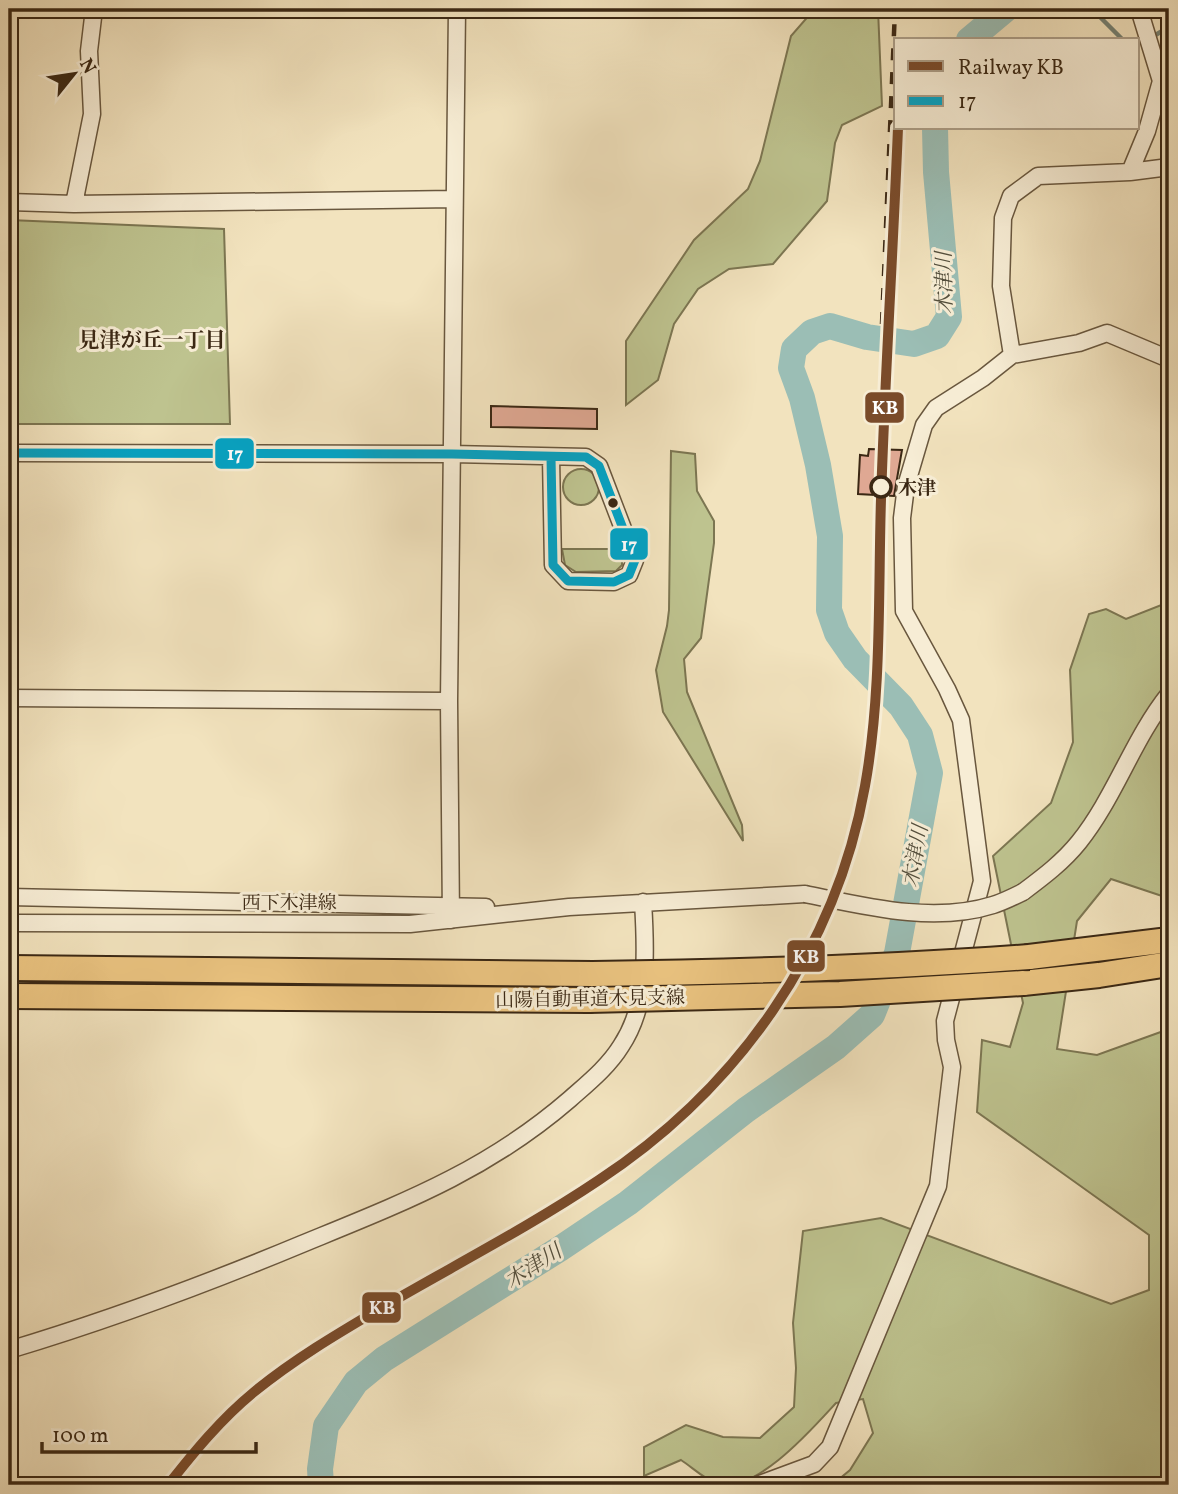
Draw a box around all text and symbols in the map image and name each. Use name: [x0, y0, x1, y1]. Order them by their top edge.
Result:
north arrow: [38, 38, 108, 108]
legend: [894, 38, 1140, 130]
text: N: [72, 54, 102, 79]
text: Railway KB: [958, 54, 1064, 83]
text: 17: [958, 88, 976, 117]
water label: 木津川: [930, 249, 961, 315]
district label: 見津が丘一丁目: [79, 327, 226, 356]
line badge: KB: [864, 391, 905, 424]
text: KB: [872, 396, 898, 422]
line badge: 17: [214, 437, 255, 470]
text: 17: [227, 442, 243, 468]
marker: 木津: [870, 476, 892, 498]
place label: 木津: [898, 476, 936, 502]
unlabelled marker: [606, 496, 620, 510]
line badge: 17: [609, 527, 649, 561]
text: 17: [621, 533, 637, 559]
water label: 木津川: [897, 821, 937, 890]
street label: 西下木津線: [241, 891, 337, 917]
line badge: KB: [786, 939, 826, 973]
text: KB: [793, 945, 819, 971]
street label: 山陽自動車道木見支線: [495, 985, 685, 1015]
water label: 木津川: [500, 1237, 570, 1297]
line badge: KB: [361, 1291, 402, 1324]
text: KB: [369, 1296, 395, 1322]
scale bar: [42, 1410, 256, 1454]
text: 100 m: [52, 1422, 109, 1451]

